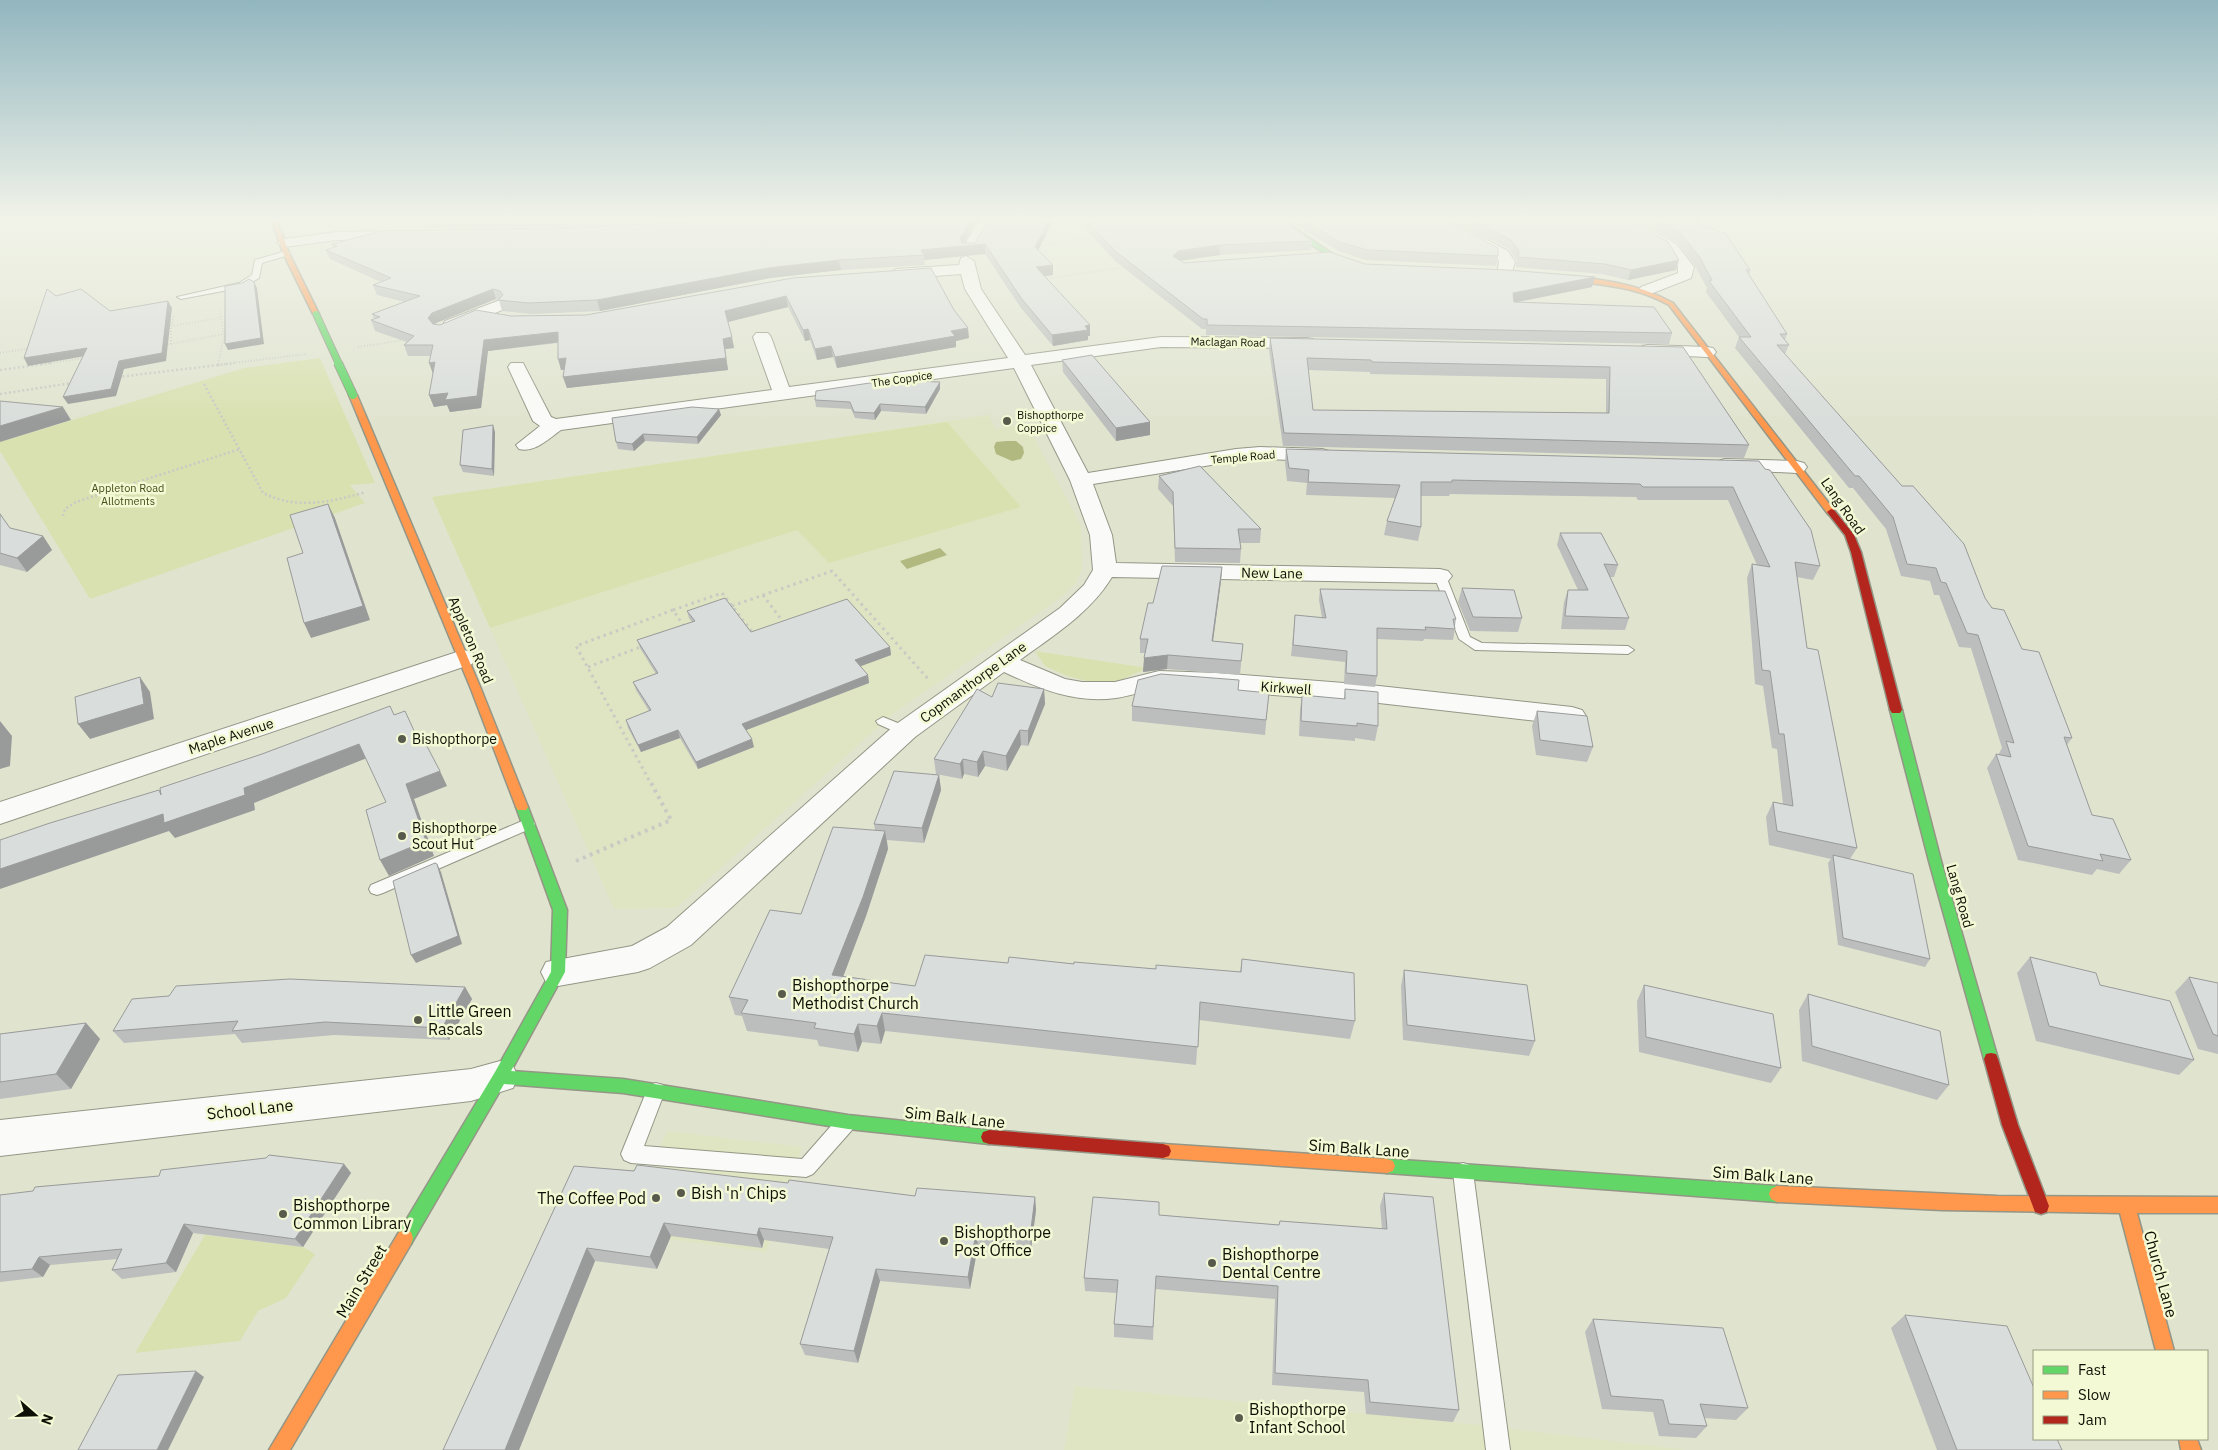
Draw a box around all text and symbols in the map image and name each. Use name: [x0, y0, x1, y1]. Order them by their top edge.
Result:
street label: Maclagan Road: [1190, 334, 1266, 350]
street label: The Coppice: [871, 368, 933, 390]
place label: Bishopthorpe Coppice: [1017, 408, 1084, 435]
marker: Bishopthorpe Coppice: [1001, 415, 1013, 427]
street label: Temple Road: [1210, 447, 1276, 467]
street label: Lang Road: [1817, 474, 1869, 538]
park label: Appleton Road Allotments: [92, 481, 164, 508]
street label: New Lane: [1241, 563, 1303, 583]
street label: Appleton Road: [445, 594, 497, 686]
street label: Copmanthorpe Lane: [916, 637, 1030, 727]
street label: Kirkwell: [1260, 677, 1312, 699]
street label: Maple Avenue: [186, 714, 276, 758]
place label: Bishopthorpe: [412, 730, 497, 748]
marker: Bishopthorpe: [396, 733, 408, 745]
place label: Bishopthorpe Scout Hut: [412, 819, 497, 853]
marker: Bishopthorpe Scout Hut: [396, 830, 408, 842]
street label: Lang Road: [1942, 862, 1978, 930]
place label: Bishopthorpe Methodist Church: [792, 975, 919, 1013]
marker: Bishopthorpe Methodist Church: [776, 988, 788, 1000]
place label: Little Green Rascals: [428, 1001, 512, 1039]
marker: Little Green Rascals: [412, 1014, 424, 1026]
street label: School Lane: [206, 1094, 294, 1123]
street label: Sim Balk Lane: [904, 1102, 1006, 1132]
street label: Sim Balk Lane: [1308, 1135, 1410, 1162]
street label: Sim Balk Lane: [1712, 1162, 1814, 1189]
place label: Bish 'n' Chips: [691, 1183, 787, 1203]
marker: Bish 'n' Chips: [675, 1187, 687, 1199]
place label: The Coffee Pod: [537, 1188, 646, 1208]
marker: The Coffee Pod: [650, 1192, 662, 1204]
place label: Bishopthorpe Common Library: [293, 1195, 411, 1233]
marker: Bishopthorpe Common Library: [277, 1208, 289, 1220]
place label: Bishopthorpe Post Office: [954, 1222, 1051, 1260]
street label: Church Lane: [2140, 1228, 2182, 1320]
marker: Bishopthorpe Post Office: [938, 1235, 950, 1247]
street label: Main Street: [331, 1241, 391, 1321]
place label: Bishopthorpe Dental Centre: [1222, 1244, 1321, 1282]
marker: Bishopthorpe Dental Centre: [1206, 1257, 1218, 1269]
legend: [2033, 1350, 2208, 1440]
text: Fast: [2078, 1360, 2106, 1379]
text: Slow: [2078, 1385, 2111, 1404]
north arrow: [10, 1390, 60, 1440]
place label: Bishopthorpe Infant School: [1249, 1399, 1346, 1437]
text: Jam: [2078, 1410, 2107, 1429]
text: N: [37, 1412, 57, 1427]
marker: Bishopthorpe Infant School: [1233, 1412, 1245, 1424]

